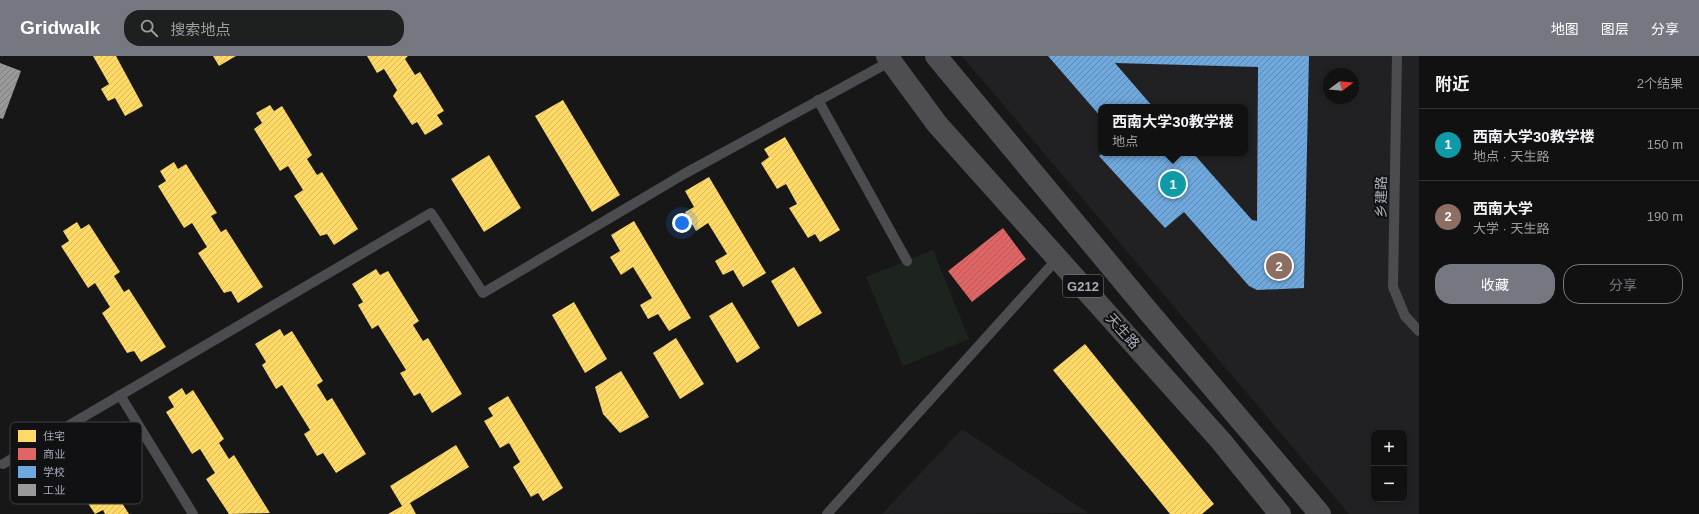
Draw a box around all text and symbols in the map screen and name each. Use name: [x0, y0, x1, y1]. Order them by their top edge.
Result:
search box: [124, 10, 404, 46]
text: Gridwalk: [20, 17, 100, 38]
icon: search: [138, 17, 160, 39]
text: 搜索地点: [170, 21, 230, 38]
text: 地图: [1551, 21, 1579, 37]
text: 图层: [1601, 21, 1629, 37]
text: 分享: [1651, 21, 1679, 37]
north arrow: [1323, 68, 1359, 104]
text: 附近: [1435, 75, 1469, 94]
text: 2个结果: [1637, 76, 1683, 91]
popup: [1098, 104, 1248, 156]
text: 西南大学30教学楼: [1112, 113, 1234, 130]
text: 西南大学30教学楼: [1473, 128, 1595, 145]
text: 地点: [1112, 134, 1138, 149]
text: 1: [1444, 137, 1452, 152]
text: 150 m: [1647, 137, 1683, 152]
text: 地点 · 天生路: [1473, 149, 1550, 164]
pin: 1: [1160, 169, 1186, 199]
street label: 乡建路: [1373, 176, 1389, 218]
text: 西南大学: [1473, 200, 1533, 217]
text: 2: [1444, 209, 1452, 224]
text: 190 m: [1647, 209, 1683, 224]
your location: [672, 213, 692, 233]
text: 大学 · 天生路: [1473, 221, 1550, 236]
pin: 2: [1266, 251, 1292, 281]
button: 收藏: [1435, 264, 1555, 304]
button: 分享: [1563, 264, 1683, 304]
road number: G212: [1063, 275, 1103, 297]
street label: 天生路: [1103, 310, 1143, 352]
legend: [10, 422, 142, 504]
text: 住宅: [43, 430, 65, 442]
map controls: [1371, 430, 1407, 502]
button: +: [1371, 430, 1407, 466]
text: 商业: [43, 448, 65, 460]
text: 学校: [43, 466, 65, 478]
button: −: [1371, 466, 1407, 502]
text: 工业: [43, 484, 65, 496]

